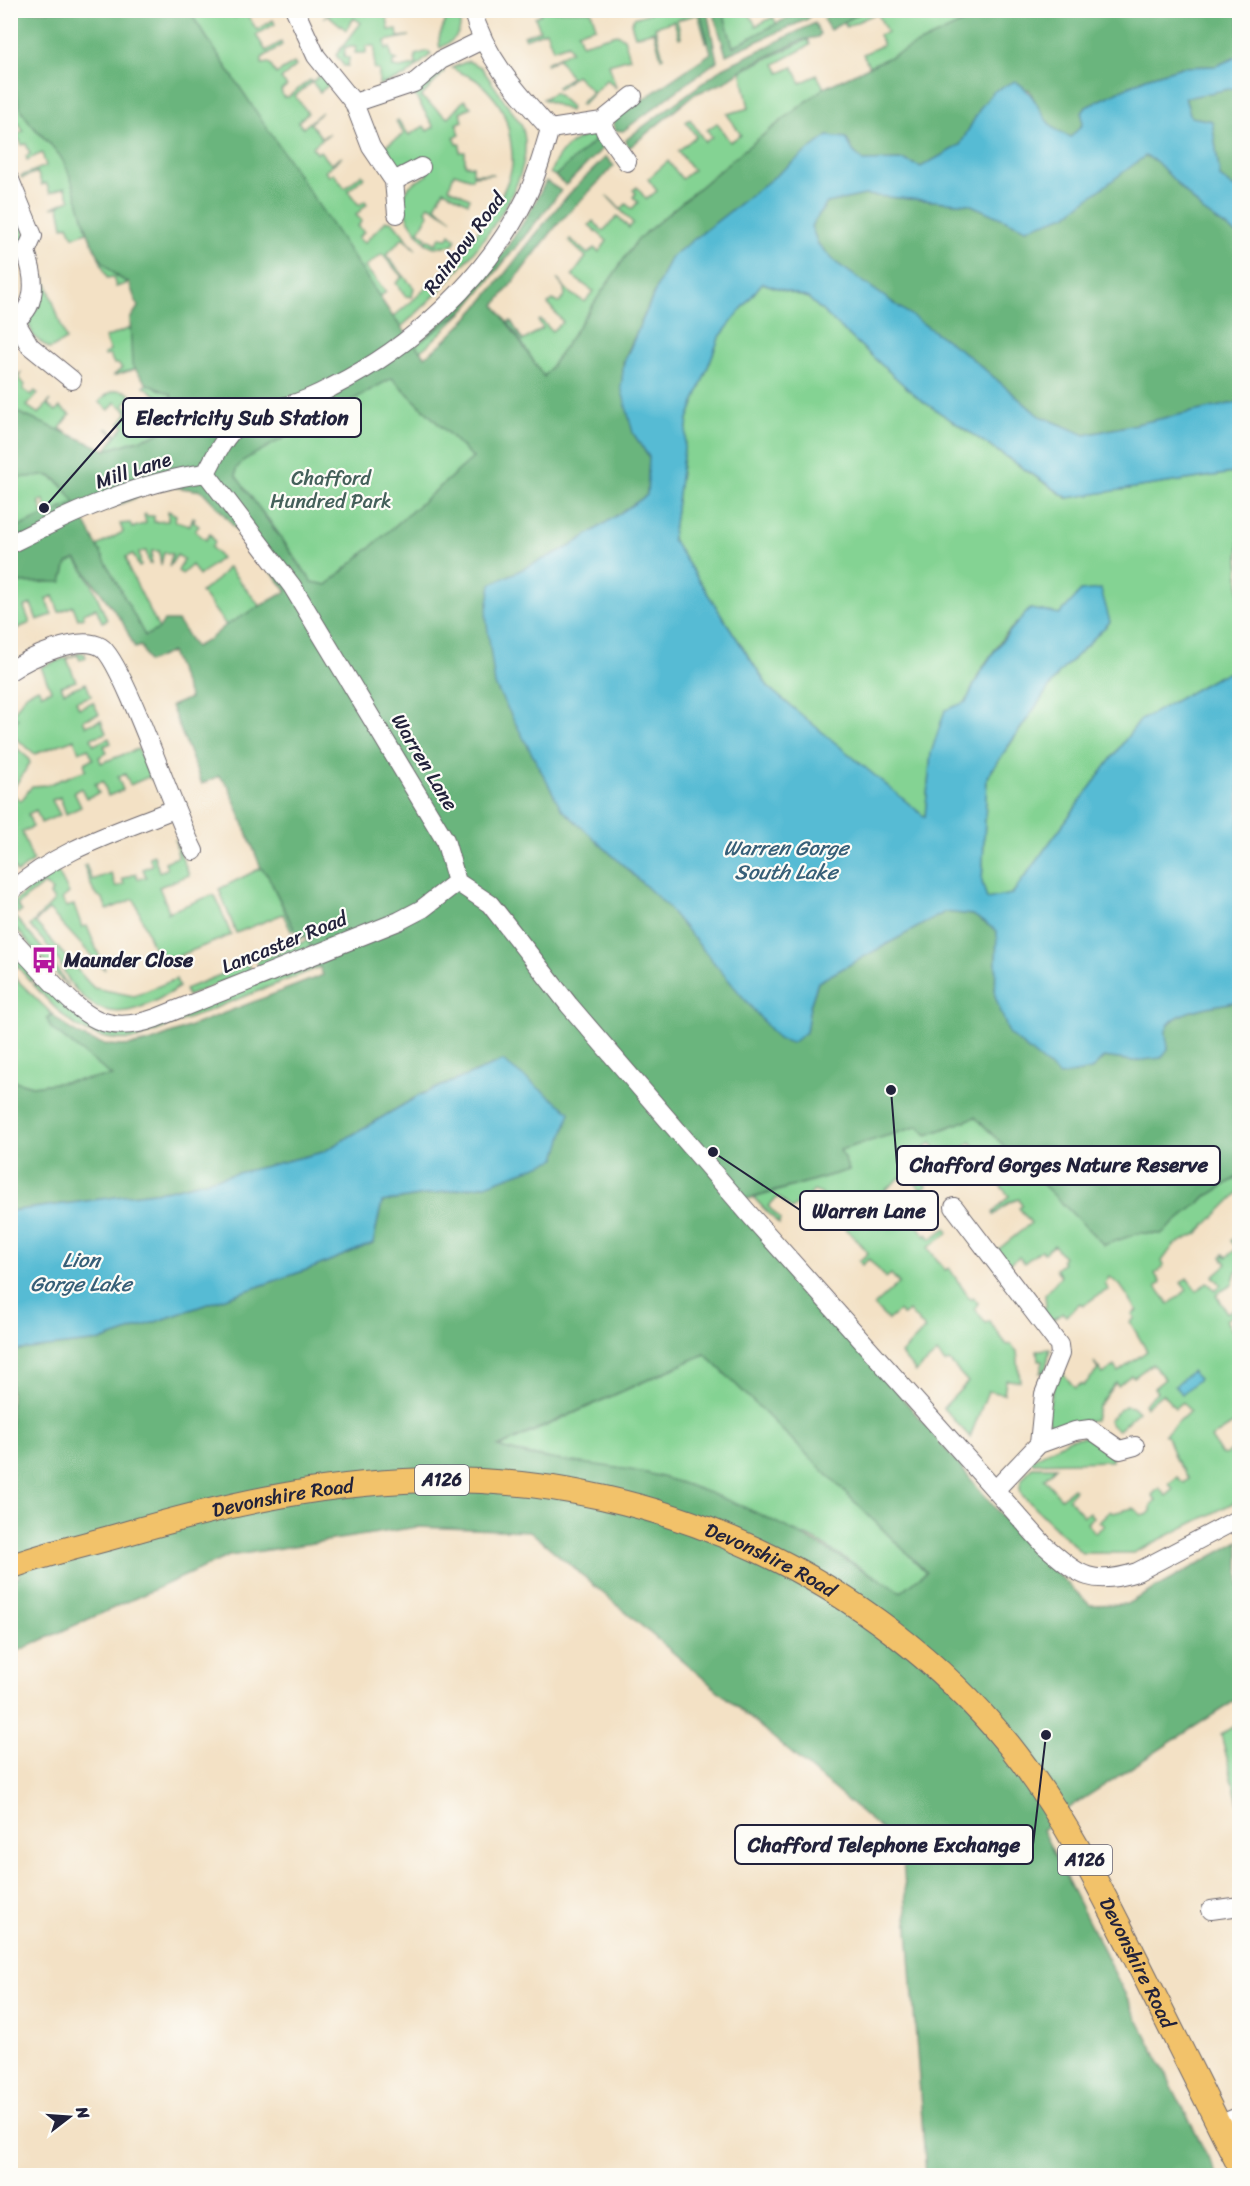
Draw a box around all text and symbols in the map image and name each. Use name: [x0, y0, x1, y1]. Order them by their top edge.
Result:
street label: Rainbow Road: [414, 183, 516, 302]
callout: Electricity Sub Station: [123, 398, 361, 437]
text: Electricity Sub Station: [135, 399, 349, 437]
street label: Mill Lane: [91, 442, 176, 499]
park label: Chafford Hundred Park: [270, 461, 392, 519]
street label: Warren Lane: [382, 707, 468, 818]
water label: Warren Gorge South Lake: [723, 829, 851, 891]
street label: Lancaster Road: [216, 901, 354, 984]
place label: Maunder Close: [63, 943, 194, 978]
bus stop icon: Maunder Close: [29, 945, 59, 975]
callout: Chafford Gorges Nature Reserve: [897, 1146, 1220, 1185]
text: Chafford Gorges Nature Reserve: [909, 1146, 1208, 1184]
callout: Warren Lane: [800, 1191, 938, 1230]
text: Warren Lane: [812, 1192, 926, 1230]
water label: Lion Gorge Lake: [30, 1241, 134, 1303]
road number: A126: [415, 1465, 469, 1495]
street label: Devonshire Road: [209, 1468, 357, 1528]
street label: Devonshire Road: [700, 1513, 844, 1608]
callout: Chafford Telephone Exchange: [735, 1825, 1033, 1864]
text: Chafford Telephone Exchange: [747, 1826, 1020, 1864]
road number: A126: [1058, 1845, 1112, 1875]
street label: Devonshire Road: [1089, 1891, 1186, 2036]
north arrow: [39, 2087, 99, 2147]
text: N: [67, 2102, 99, 2123]

